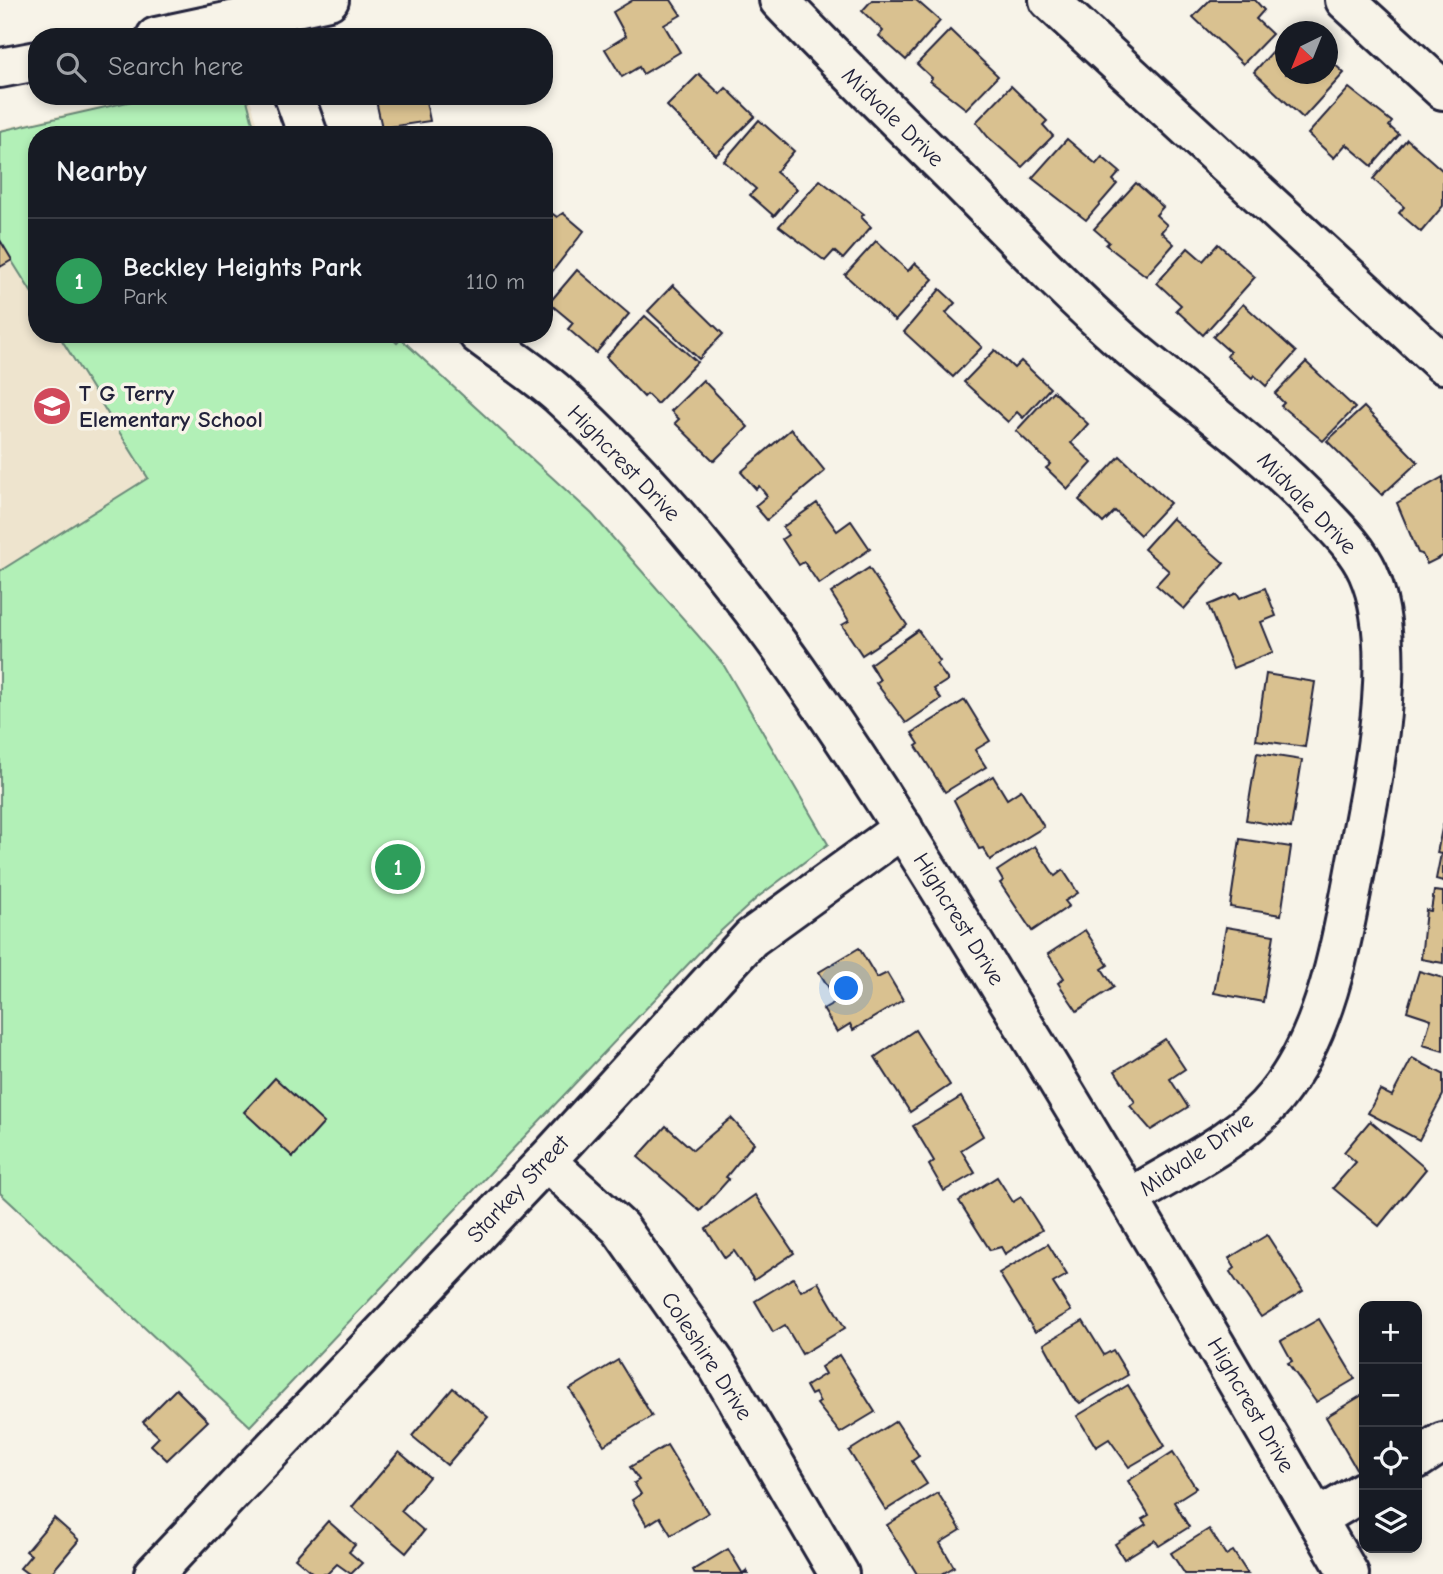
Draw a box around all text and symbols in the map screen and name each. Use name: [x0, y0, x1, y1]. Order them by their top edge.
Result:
north arrow: [1275, 21, 1338, 84]
search box: [28, 28, 553, 105]
icon: search: [52, 48, 90, 86]
text: Search here: [108, 52, 243, 82]
street label: Midvale Drive: [836, 62, 950, 172]
text: Nearby: [56, 154, 147, 189]
text: Beckley Heights Park: [123, 253, 362, 283]
text: 1: [74, 268, 84, 295]
text: 110 m: [466, 268, 525, 295]
text: Park: [123, 283, 167, 310]
place label: T G Terry Elementary School: [79, 380, 263, 433]
school or university icon: T G Terry Elementary School: [31, 385, 73, 427]
street label: Highcrest Drive: [562, 399, 686, 527]
street label: Midvale Drive: [1252, 446, 1362, 560]
pin: 1: [375, 841, 421, 893]
street label: Highcrest Drive: [908, 848, 1010, 990]
your location: [829, 971, 863, 1005]
street label: Midvale Drive: [1134, 1106, 1258, 1202]
street label: Starkey Street: [461, 1129, 576, 1248]
street label: Coleshire Drive: [656, 1287, 758, 1425]
map controls: [1359, 1301, 1422, 1553]
button: +: [1359, 1301, 1422, 1364]
street label: Highcrest Drive: [1202, 1333, 1300, 1477]
button: −: [1359, 1364, 1422, 1427]
button: locate: [1359, 1427, 1422, 1490]
button: layers: [1359, 1490, 1422, 1553]

